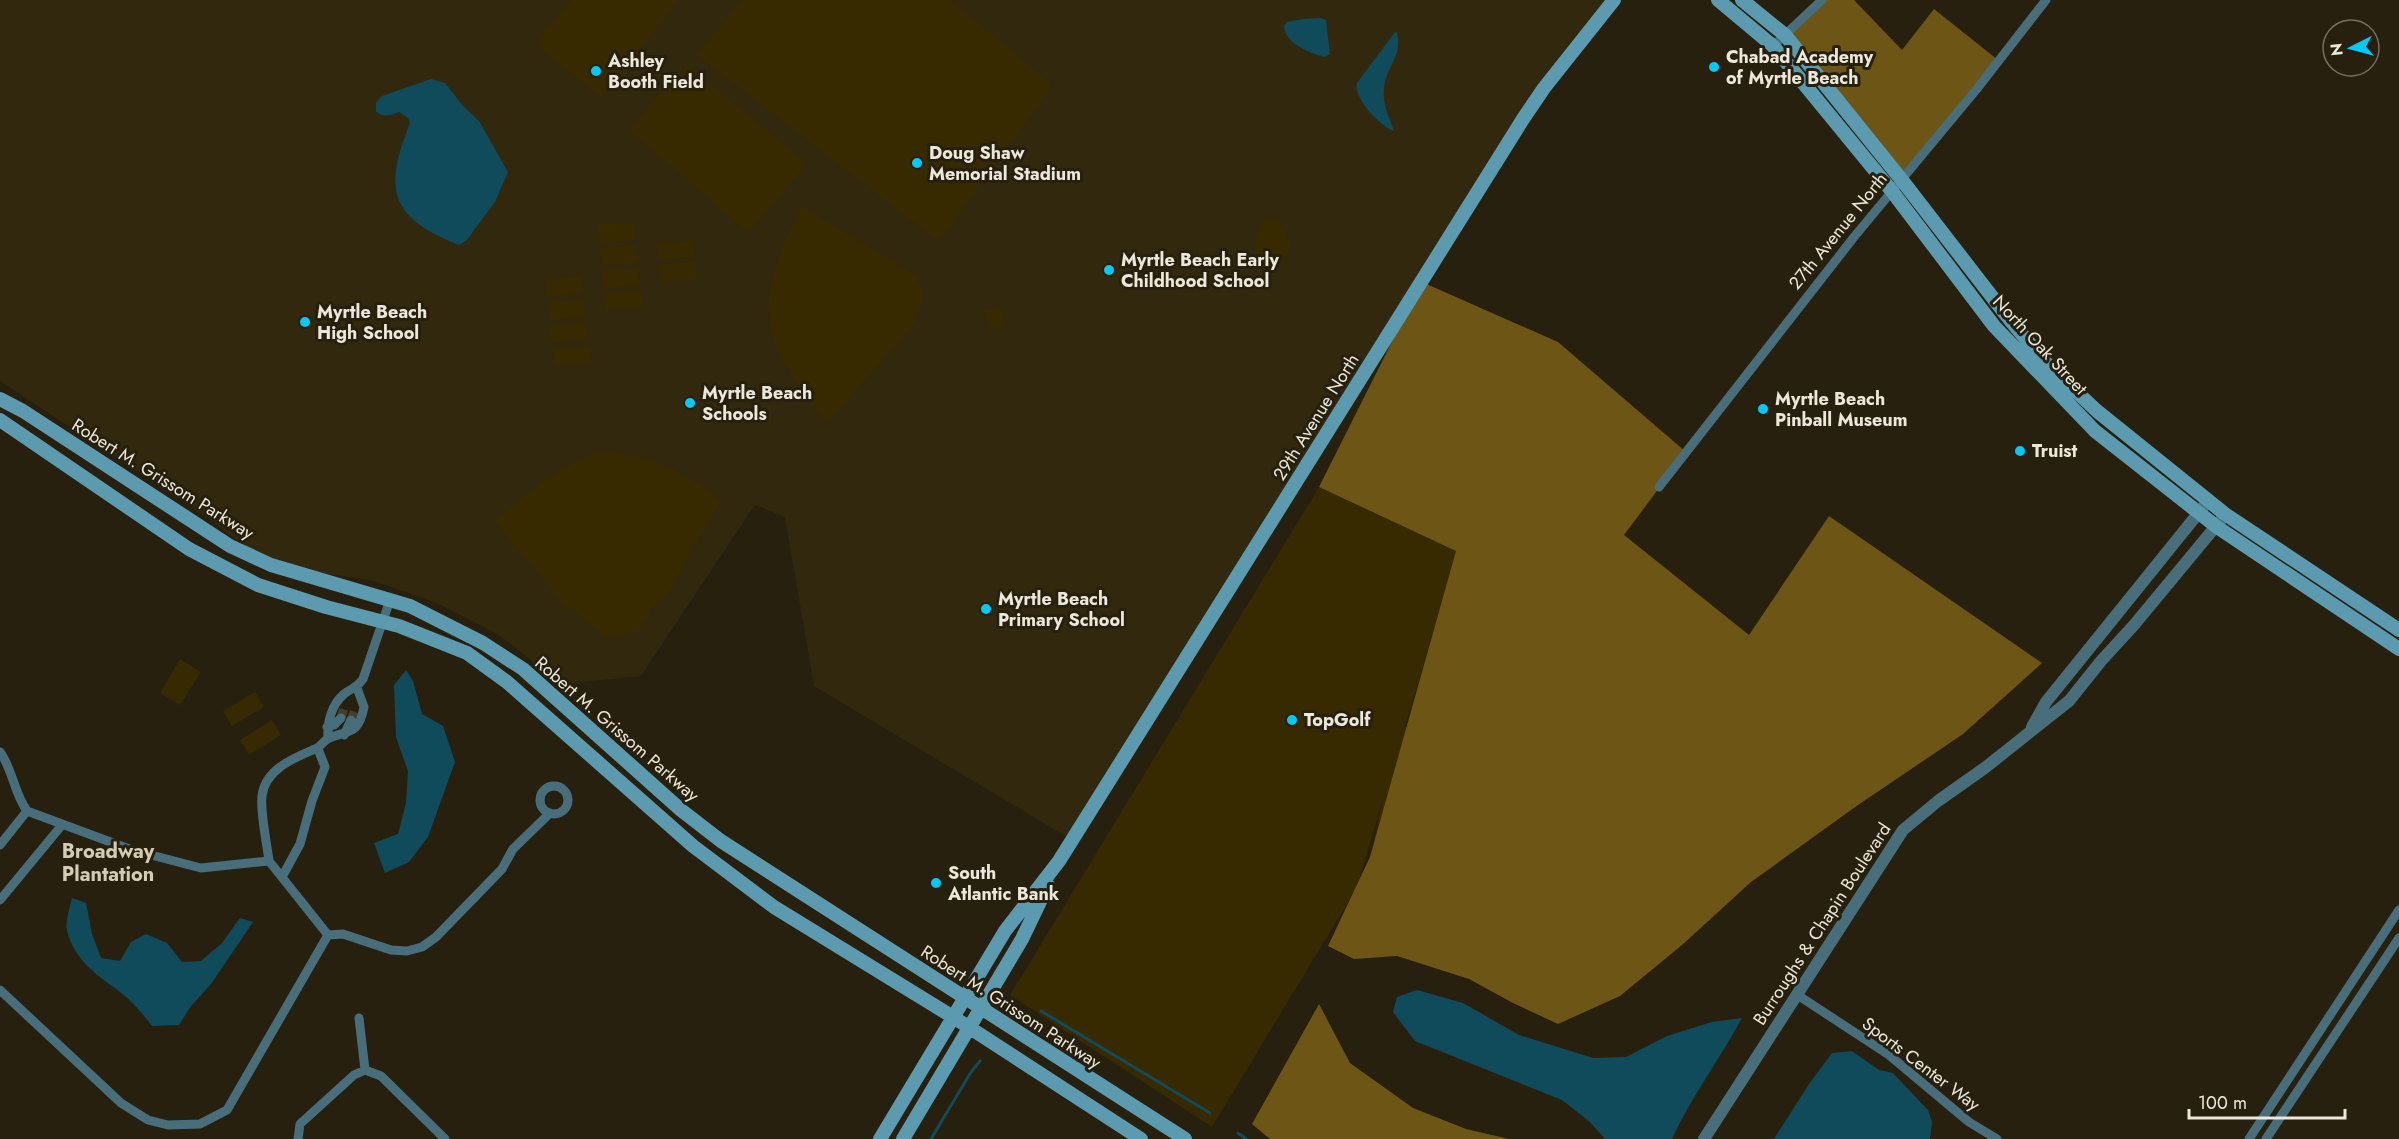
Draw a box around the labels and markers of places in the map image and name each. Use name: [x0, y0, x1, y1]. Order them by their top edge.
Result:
place label: Chabad Academy of Myrtle Beach: [1726, 44, 1874, 91]
place label: Ashley Booth Field: [607, 48, 704, 95]
marker: Chabad Academy of Myrtle Beach: [1707, 60, 1721, 74]
marker: Ashley Booth Field: [589, 64, 603, 78]
place label: Doug Shaw Memorial Stadium: [929, 140, 1081, 187]
marker: Doug Shaw Memorial Stadium: [910, 156, 924, 170]
place label: Myrtle Beach Early Childhood School: [1121, 247, 1279, 294]
marker: Myrtle Beach Early Childhood School: [1102, 263, 1116, 277]
place label: Myrtle Beach High School: [317, 299, 427, 346]
marker: Myrtle Beach High School: [298, 315, 312, 329]
place label: Myrtle Beach Schools: [702, 380, 812, 427]
place label: Myrtle Beach Pinball Museum: [1775, 386, 1907, 433]
marker: Myrtle Beach Schools: [683, 396, 697, 410]
marker: Myrtle Beach Pinball Museum: [1756, 402, 1770, 416]
place label: Truist: [2032, 438, 2078, 464]
marker: Truist: [2013, 444, 2027, 458]
place label: Myrtle Beach Primary School: [998, 586, 1125, 633]
marker: Myrtle Beach Primary School: [979, 602, 993, 616]
place label: TopGolf: [1304, 707, 1371, 733]
marker: TopGolf: [1285, 713, 1299, 727]
place label: South Atlantic Bank: [947, 860, 1060, 907]
marker: South Atlantic Bank: [929, 876, 943, 890]

